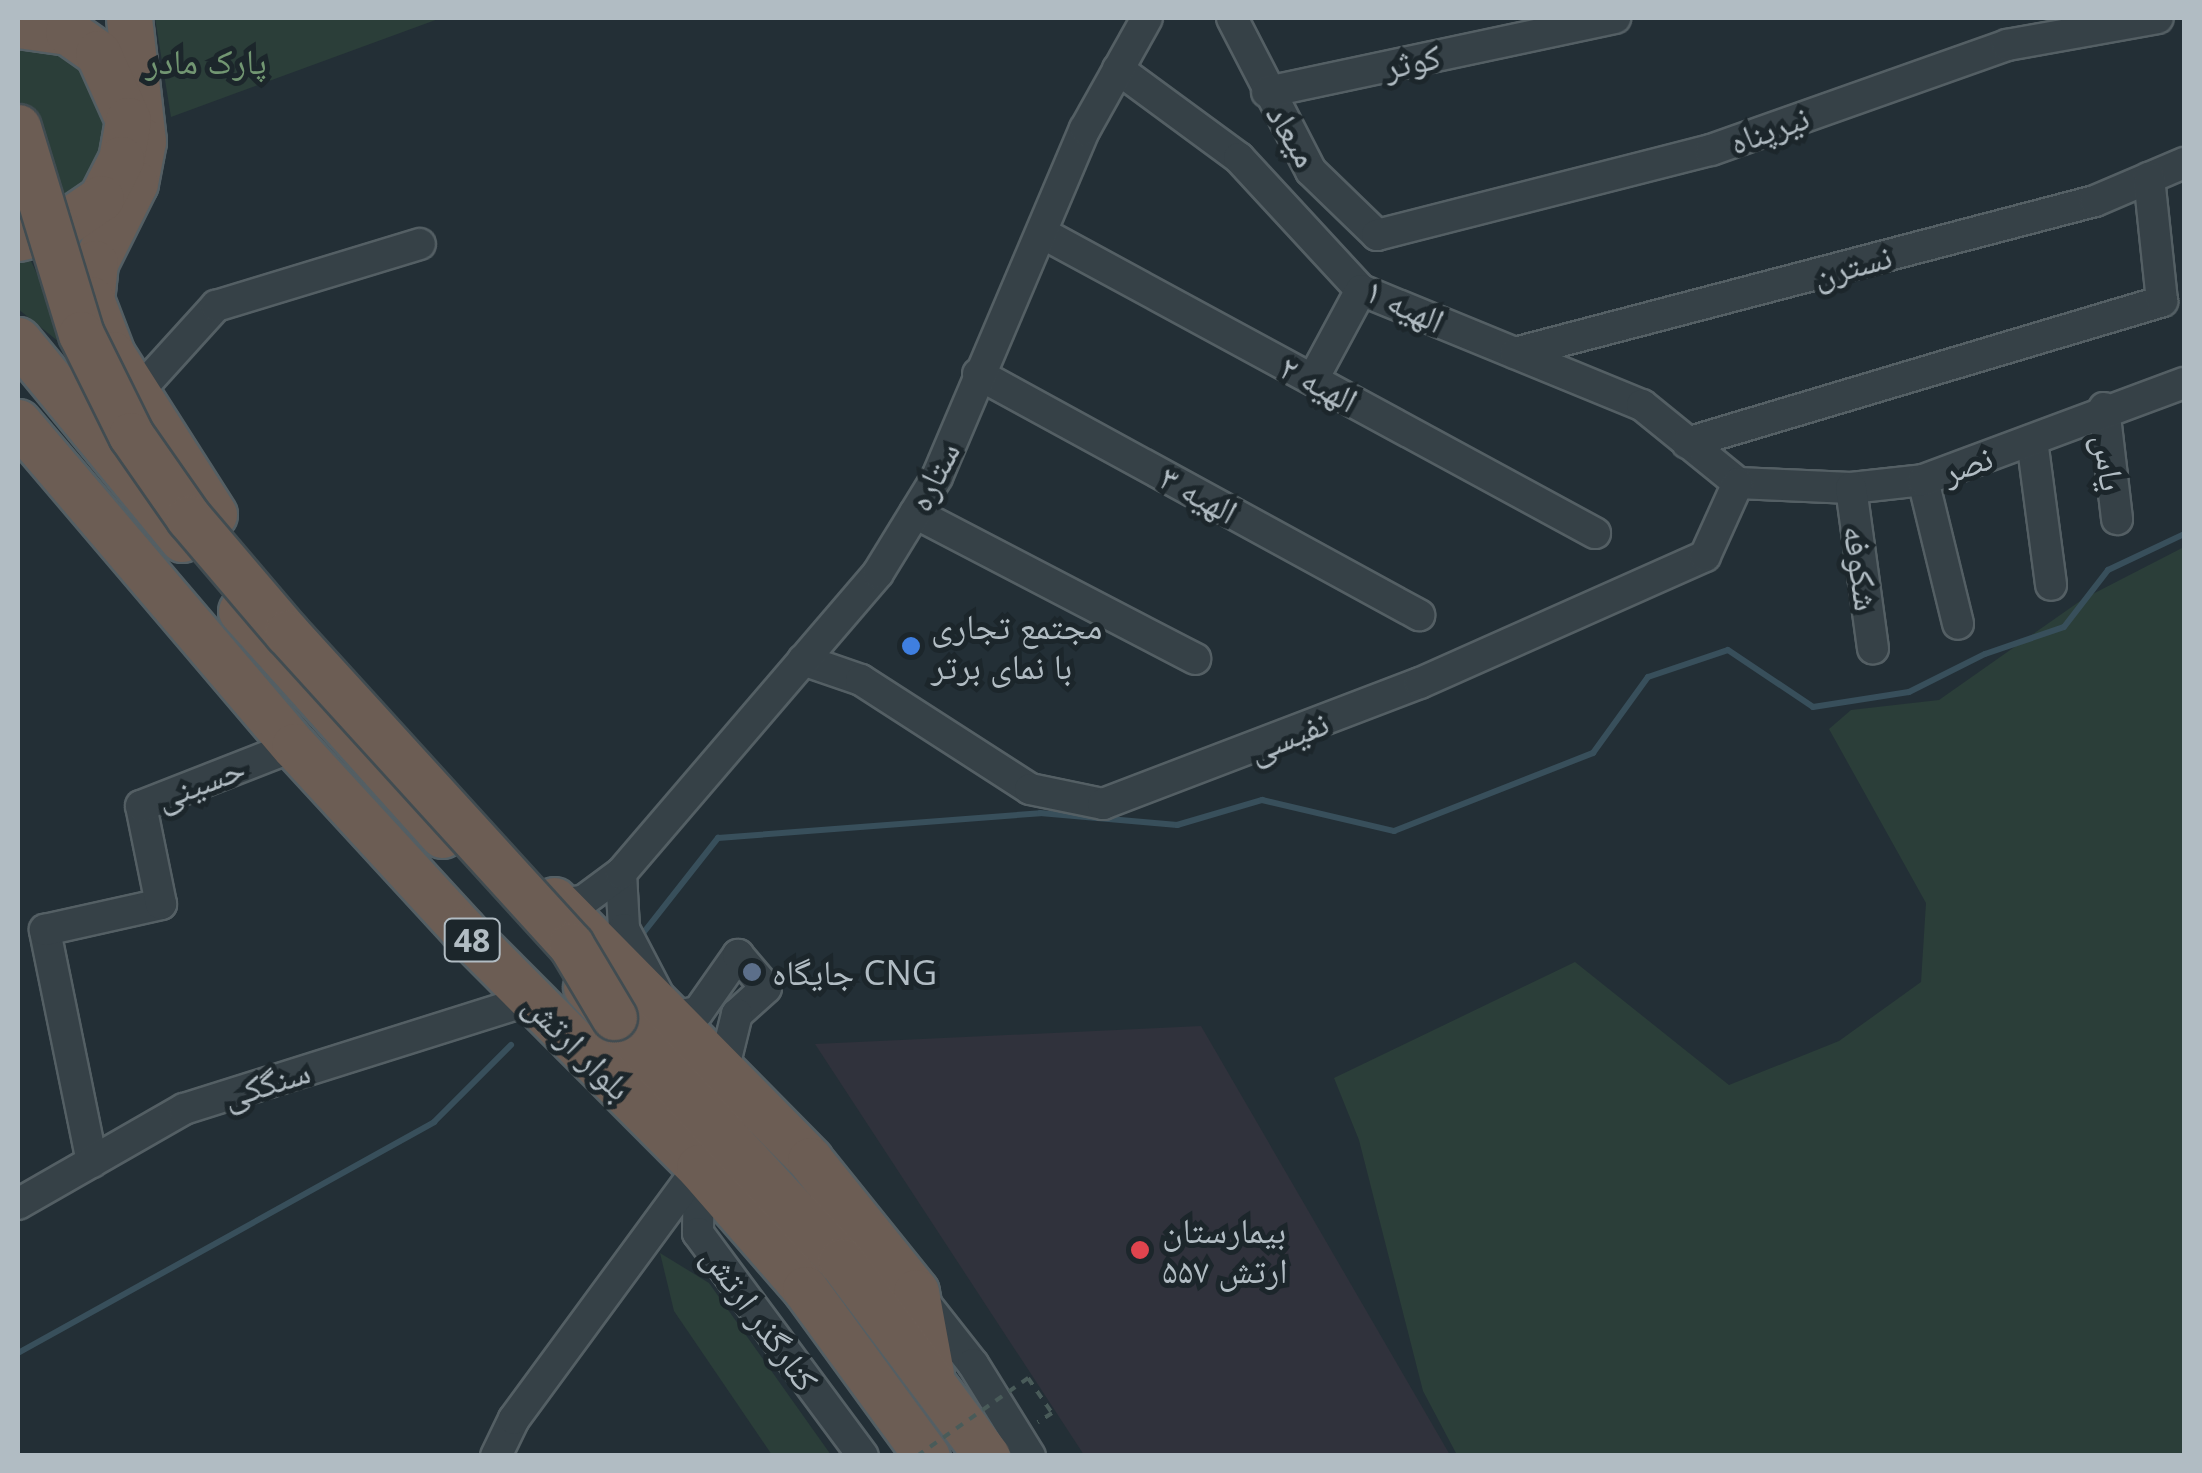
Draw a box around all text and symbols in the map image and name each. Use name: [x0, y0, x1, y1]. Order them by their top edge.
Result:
street label: کوثر: [1380, 35, 1444, 87]
park label: پارک مادر: [145, 40, 267, 82]
street label: نیرپناه: [1723, 95, 1815, 163]
street label: میعاد: [1258, 96, 1328, 174]
street label: نسترن: [1808, 234, 1896, 296]
street label: الهیه ۱: [1359, 269, 1451, 341]
street label: الهیه ۲: [1273, 345, 1365, 421]
street label: یاس: [2086, 432, 2134, 494]
street label: ستاره: [898, 434, 968, 518]
street label: نصر: [1936, 436, 1998, 492]
street label: الهیه ۳: [1153, 456, 1245, 532]
street label: شکوفه: [1835, 522, 1889, 614]
place label: مجتمع تجاری با نمای برتر: [931, 605, 1102, 687]
marker: مجتمع تجاری با نمای برتر: [900, 635, 922, 657]
street label: نفیسی: [1242, 701, 1334, 771]
street label: حسینی: [149, 746, 251, 818]
road number: 48: [442, 913, 502, 967]
place label: جایگاه CNG: [772, 951, 937, 993]
marker: جایگاه CNG: [741, 961, 763, 983]
street label: بلوار ارتش: [515, 983, 641, 1109]
street label: سنگکی: [217, 1049, 315, 1117]
place label: بیمارستان ۵۵۷ ارتش: [1162, 1209, 1288, 1291]
street label: کنارگذر ارتش: [694, 1237, 828, 1399]
marker: بیمارستان ۵۵۷ ارتش: [1127, 1237, 1153, 1263]

